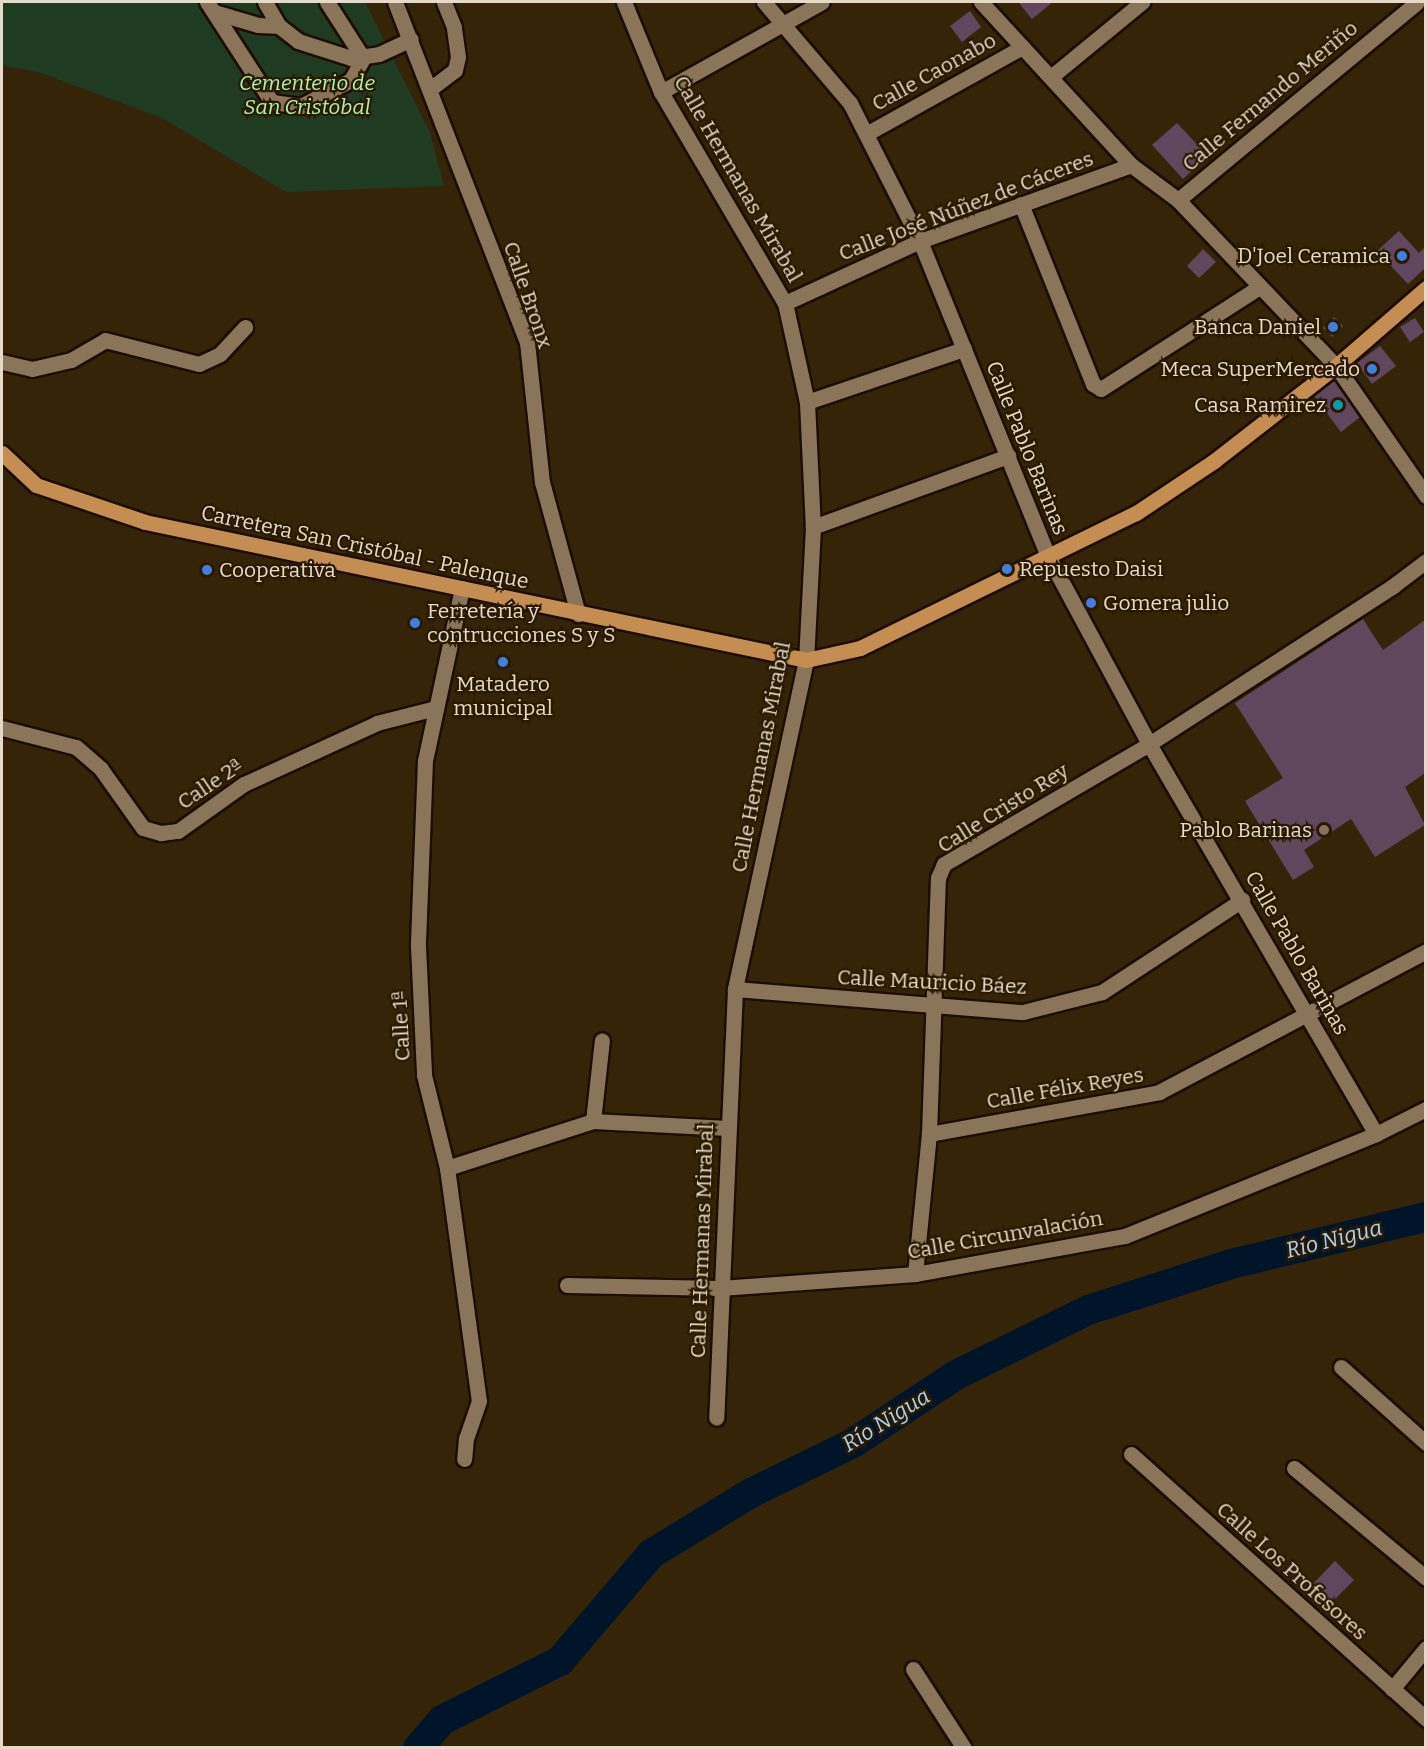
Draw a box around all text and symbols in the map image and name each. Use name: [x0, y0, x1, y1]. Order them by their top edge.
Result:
street label: Calle Fernando Meriño: [1177, 15, 1363, 177]
street label: Calle Caonabo: [868, 28, 1000, 116]
park label: Cementerio de San Cristóbal: [239, 70, 375, 120]
street label: Calle Hermanas Mirabal: [668, 71, 808, 287]
street label: Calle José Núñez de Cáceres: [835, 146, 1097, 266]
street label: Calle Bronx: [498, 238, 558, 352]
place label: D'Joel Ceramica: [1237, 243, 1390, 269]
marker: D'Joel Ceramica: [1395, 249, 1409, 263]
place label: Banca Daniel: [1194, 314, 1321, 340]
marker: Banca Daniel: [1326, 320, 1340, 334]
place label: Meca SuperMercado: [1160, 356, 1360, 382]
street label: Calle Pablo Barinas: [981, 358, 1073, 538]
marker: Meca SuperMercado: [1365, 362, 1379, 376]
place label: Casa Ramirez: [1194, 392, 1326, 418]
marker: Casa Ramirez: [1331, 398, 1345, 412]
street label: Carretera San Cristóbal - Palenque: [199, 500, 531, 594]
place label: Repuesto Daisi: [1019, 556, 1163, 582]
place label: Cooperativa: [219, 557, 336, 583]
marker: Repuesto Daisi: [1000, 562, 1014, 576]
marker: Cooperativa: [200, 563, 214, 577]
place label: Gomera julio: [1103, 590, 1229, 616]
marker: Gomera julio: [1084, 596, 1098, 610]
place label: Ferretería y contrucciones S y S: [427, 598, 615, 648]
marker: Ferretería y contrucciones S y S: [408, 616, 422, 630]
street label: Calle Hermanas Mirabal: [726, 639, 796, 875]
marker: Matadero municipal: [496, 655, 510, 669]
place label: Matadero municipal: [453, 671, 553, 721]
street label: Calle 2ª: [173, 753, 247, 815]
street label: Calle Cristo Rey: [933, 758, 1073, 858]
place label: Pablo Barinas: [1179, 817, 1312, 843]
marker: Pablo Barinas: [1317, 823, 1331, 837]
street label: Calle Pablo Barinas: [1240, 867, 1354, 1039]
street label: Calle Mauricio Báez: [837, 964, 1027, 1000]
street label: Calle 1ª: [387, 990, 415, 1062]
street label: Calle Félix Reyes: [985, 1062, 1145, 1114]
street label: Calle Hermanas Mirabal: [685, 1123, 719, 1359]
street label: Calle Circunvalación: [905, 1205, 1105, 1265]
water label: Río Nigua: [1283, 1214, 1385, 1264]
water label: Río Nigua: [837, 1383, 935, 1457]
street label: Calle Los Profesores: [1211, 1497, 1373, 1645]

